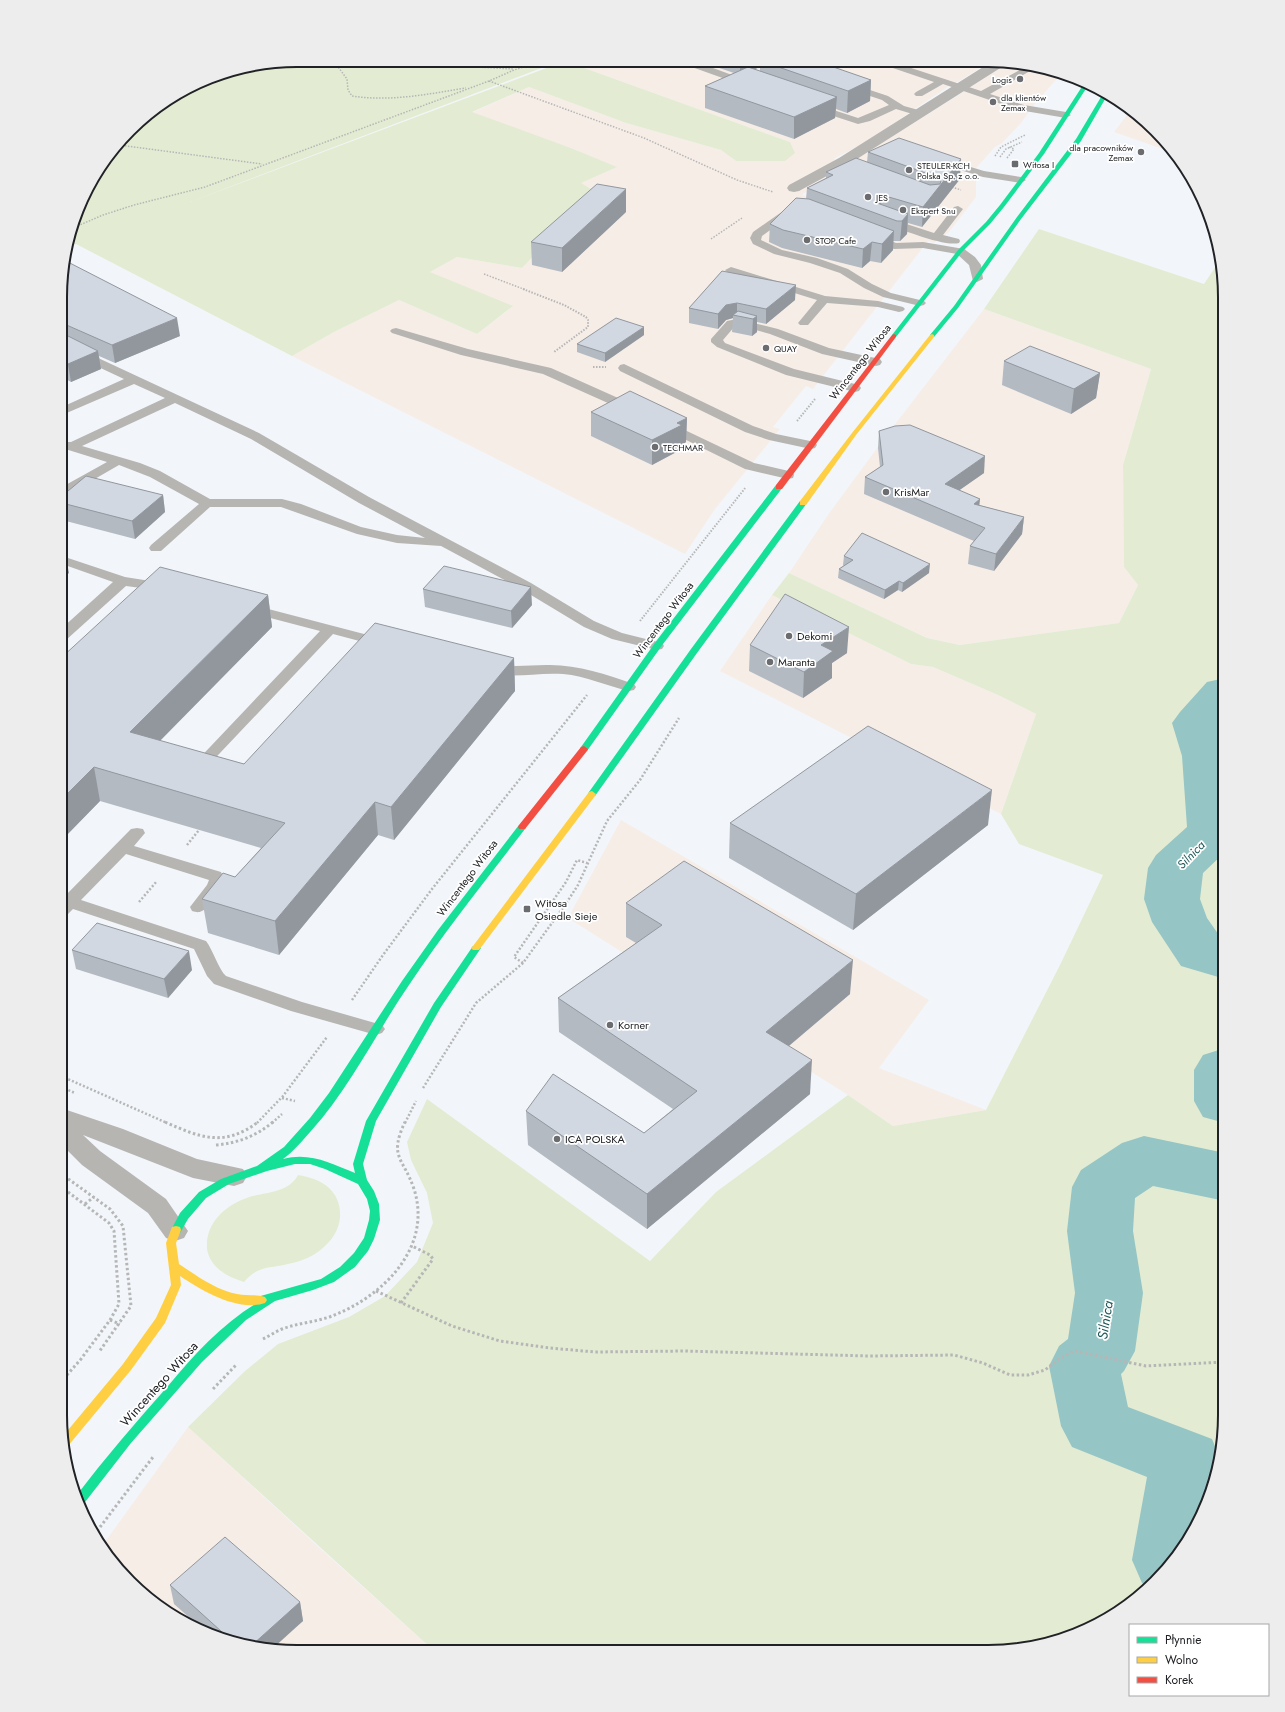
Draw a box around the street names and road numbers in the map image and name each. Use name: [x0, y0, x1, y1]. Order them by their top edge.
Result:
street label: Wincentego Witosa: [825, 321, 895, 403]
street label: Wincentego Witosa: [629, 578, 697, 662]
street label: Wincentego Witosa: [433, 836, 501, 920]
street label: Wincentego Witosa: [115, 1337, 203, 1431]

